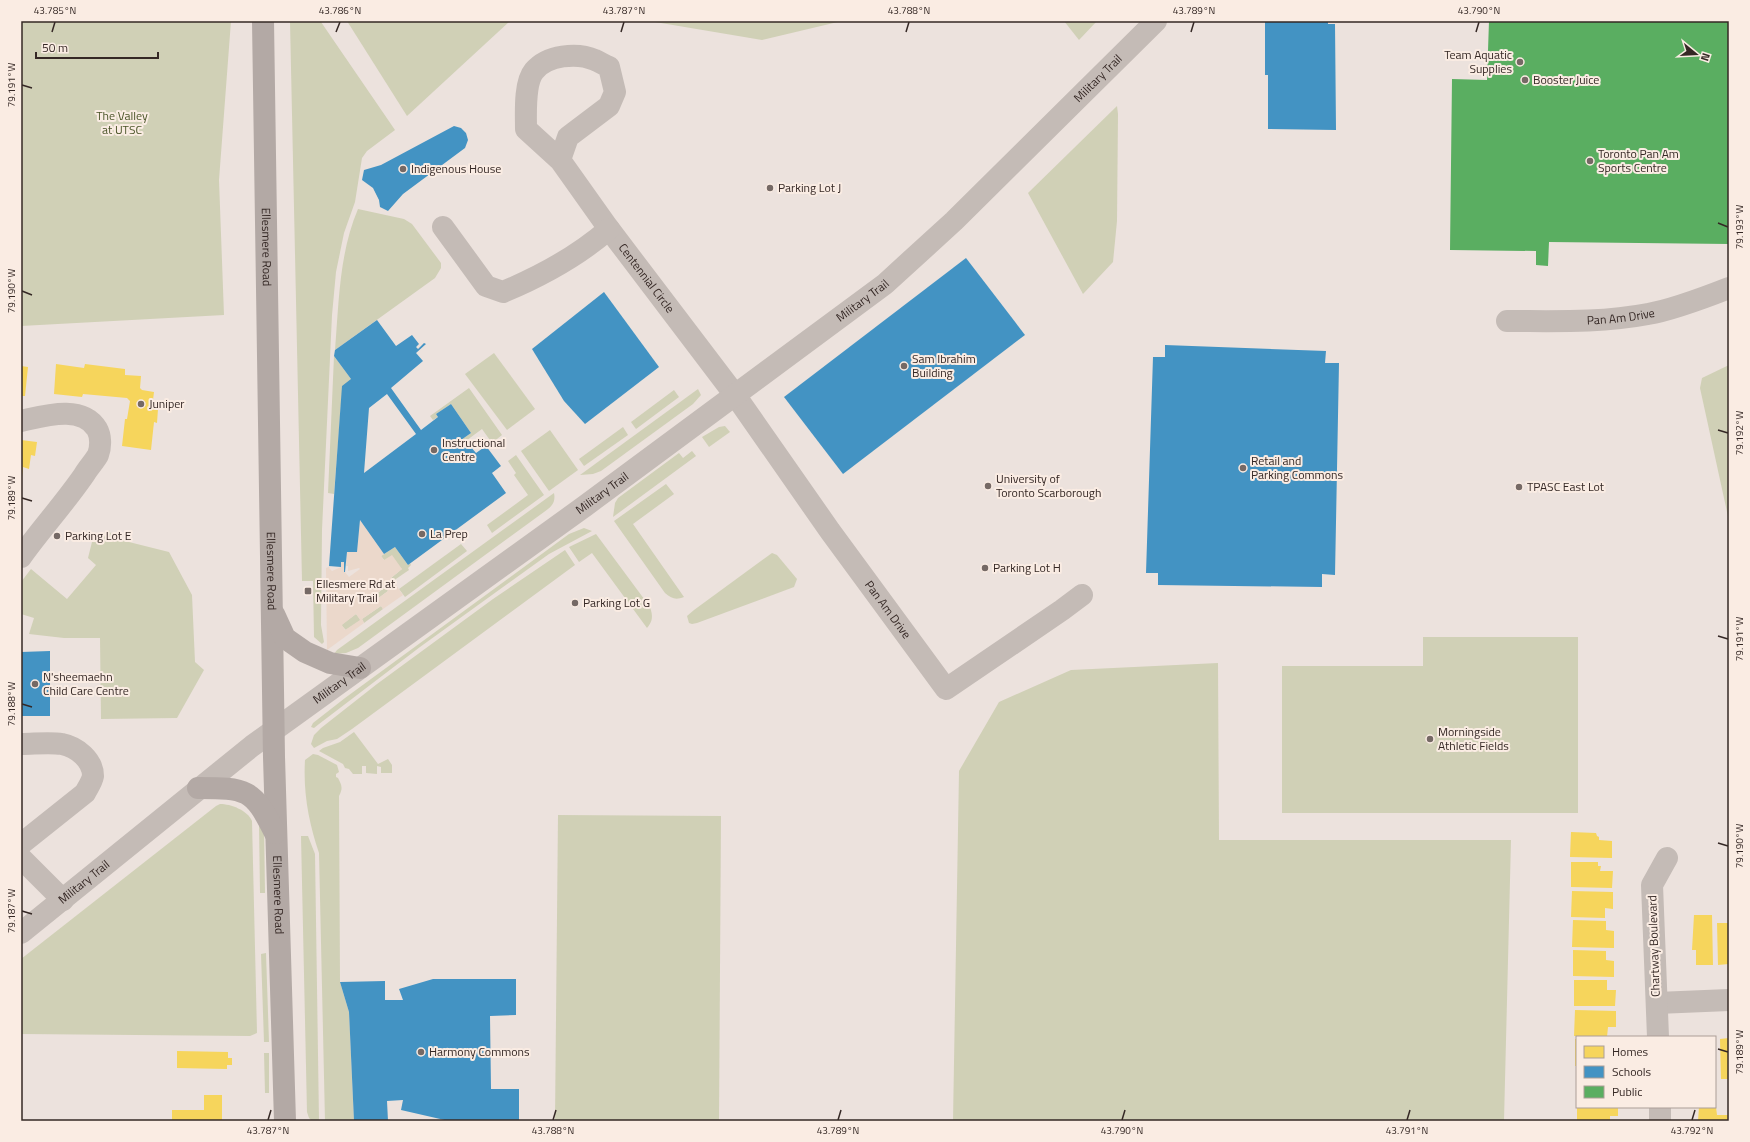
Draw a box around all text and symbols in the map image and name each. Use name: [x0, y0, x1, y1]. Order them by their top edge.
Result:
text: 43.785°N: [34, 3, 76, 18]
text: 43.786°N: [319, 3, 361, 18]
text: 43.787°N: [603, 3, 645, 18]
text: 43.788°N: [888, 3, 930, 18]
text: 43.789°N: [1173, 3, 1215, 18]
text: 43.790°N: [1458, 3, 1500, 18]
scale bar: [36, 34, 158, 60]
north arrow: [1676, 34, 1716, 74]
text: 50 m: [42, 38, 68, 57]
place label: Team Aquatic Supplies: [1444, 45, 1512, 78]
street label: Military Trail: [1069, 50, 1126, 107]
text: N: [1697, 51, 1714, 63]
marker: Team Aquatic Supplies: [1515, 57, 1525, 67]
text: 79.191°W: [4, 63, 19, 107]
place label: Booster Juice: [1533, 70, 1599, 89]
marker: Booster Juice: [1520, 75, 1530, 85]
park label: The Valley at UTSC: [96, 106, 148, 139]
place label: Toronto Pan Am Sports Centre: [1598, 144, 1679, 177]
marker: Toronto Pan Am Sports Centre: [1585, 156, 1595, 166]
place label: Indigenous House: [411, 159, 501, 178]
marker: Indigenous House: [398, 164, 408, 174]
place label: Parking Lot J: [778, 178, 841, 197]
marker: Parking Lot J: [765, 183, 775, 193]
text: 79.193°W: [1732, 205, 1747, 249]
street label: Ellesmere Road: [257, 207, 277, 286]
street label: Centennial Circle: [614, 239, 680, 317]
text: 79.190°W: [4, 269, 19, 313]
street label: Military Trail: [832, 275, 893, 326]
street label: Pan Am Drive: [1586, 303, 1656, 330]
place label: Sam Ibrahim Building: [912, 349, 976, 382]
marker: Sam Ibrahim Building: [899, 361, 909, 371]
place label: Juniper: [149, 394, 184, 413]
marker: Juniper: [136, 399, 146, 409]
text: 79.192°W: [1732, 411, 1747, 455]
place label: Instructional Centre: [442, 433, 505, 466]
marker: Instructional Centre: [429, 445, 439, 455]
place label: Retail and Parking Commons: [1251, 451, 1343, 484]
marker: Retail and Parking Commons: [1238, 463, 1248, 473]
street label: Military Trail: [571, 467, 632, 519]
place label: University of Toronto Scarborough: [996, 469, 1101, 502]
text: 79.189°W: [4, 476, 19, 520]
place label: TPASC East Lot: [1527, 477, 1605, 496]
marker: University of Toronto Scarborough: [983, 481, 993, 491]
marker: TPASC East Lot: [1514, 482, 1524, 492]
place label: La Prep: [430, 524, 468, 543]
place label: Parking Lot E: [65, 526, 132, 545]
marker: La Prep: [417, 529, 427, 539]
marker: Parking Lot E: [52, 531, 62, 541]
street label: Ellesmere Road: [262, 531, 282, 610]
place label: Parking Lot H: [993, 558, 1061, 577]
marker: Parking Lot H: [980, 563, 990, 573]
place label: Ellesmere Rd at Military Trail: [316, 574, 396, 607]
street label: Pan Am Drive: [860, 576, 916, 643]
marker: Ellesmere Rd at Military Trail: [303, 586, 313, 596]
place label: Parking Lot G: [583, 593, 650, 612]
marker: Parking Lot G: [570, 598, 580, 608]
text: 79.191°W: [1732, 617, 1747, 661]
street label: Military Trail: [309, 657, 370, 708]
place label: N'sheemaehn Child Care Centre: [43, 667, 129, 700]
marker: N'sheemaehn Child Care Centre: [30, 679, 40, 689]
text: 79.188°W: [4, 682, 19, 726]
place label: Morningside Athletic Fields: [1438, 722, 1509, 755]
marker: Morningside Athletic Fields: [1425, 734, 1435, 744]
text: 79.190°W: [1732, 824, 1747, 868]
street label: Military Trail: [54, 855, 114, 908]
street label: Ellesmere Road: [268, 855, 289, 934]
text: 79.187°W: [4, 889, 19, 933]
street label: Chartway Boulevard: [1642, 895, 1665, 997]
text: 79.189°W: [1732, 1030, 1747, 1074]
legend: [1576, 1036, 1716, 1108]
place label: Harmony Commons: [429, 1042, 530, 1061]
text: Homes: [1612, 1042, 1648, 1061]
marker: Harmony Commons: [416, 1047, 426, 1057]
text: Schools: [1612, 1062, 1652, 1081]
text: Public: [1612, 1082, 1642, 1101]
text: 43.787°N: [247, 1123, 289, 1138]
text: 43.788°N: [532, 1123, 574, 1138]
text: 43.789°N: [817, 1123, 859, 1138]
text: 43.790°N: [1101, 1123, 1143, 1138]
text: 43.791°N: [1386, 1123, 1428, 1138]
text: 43.792°N: [1671, 1123, 1713, 1138]

